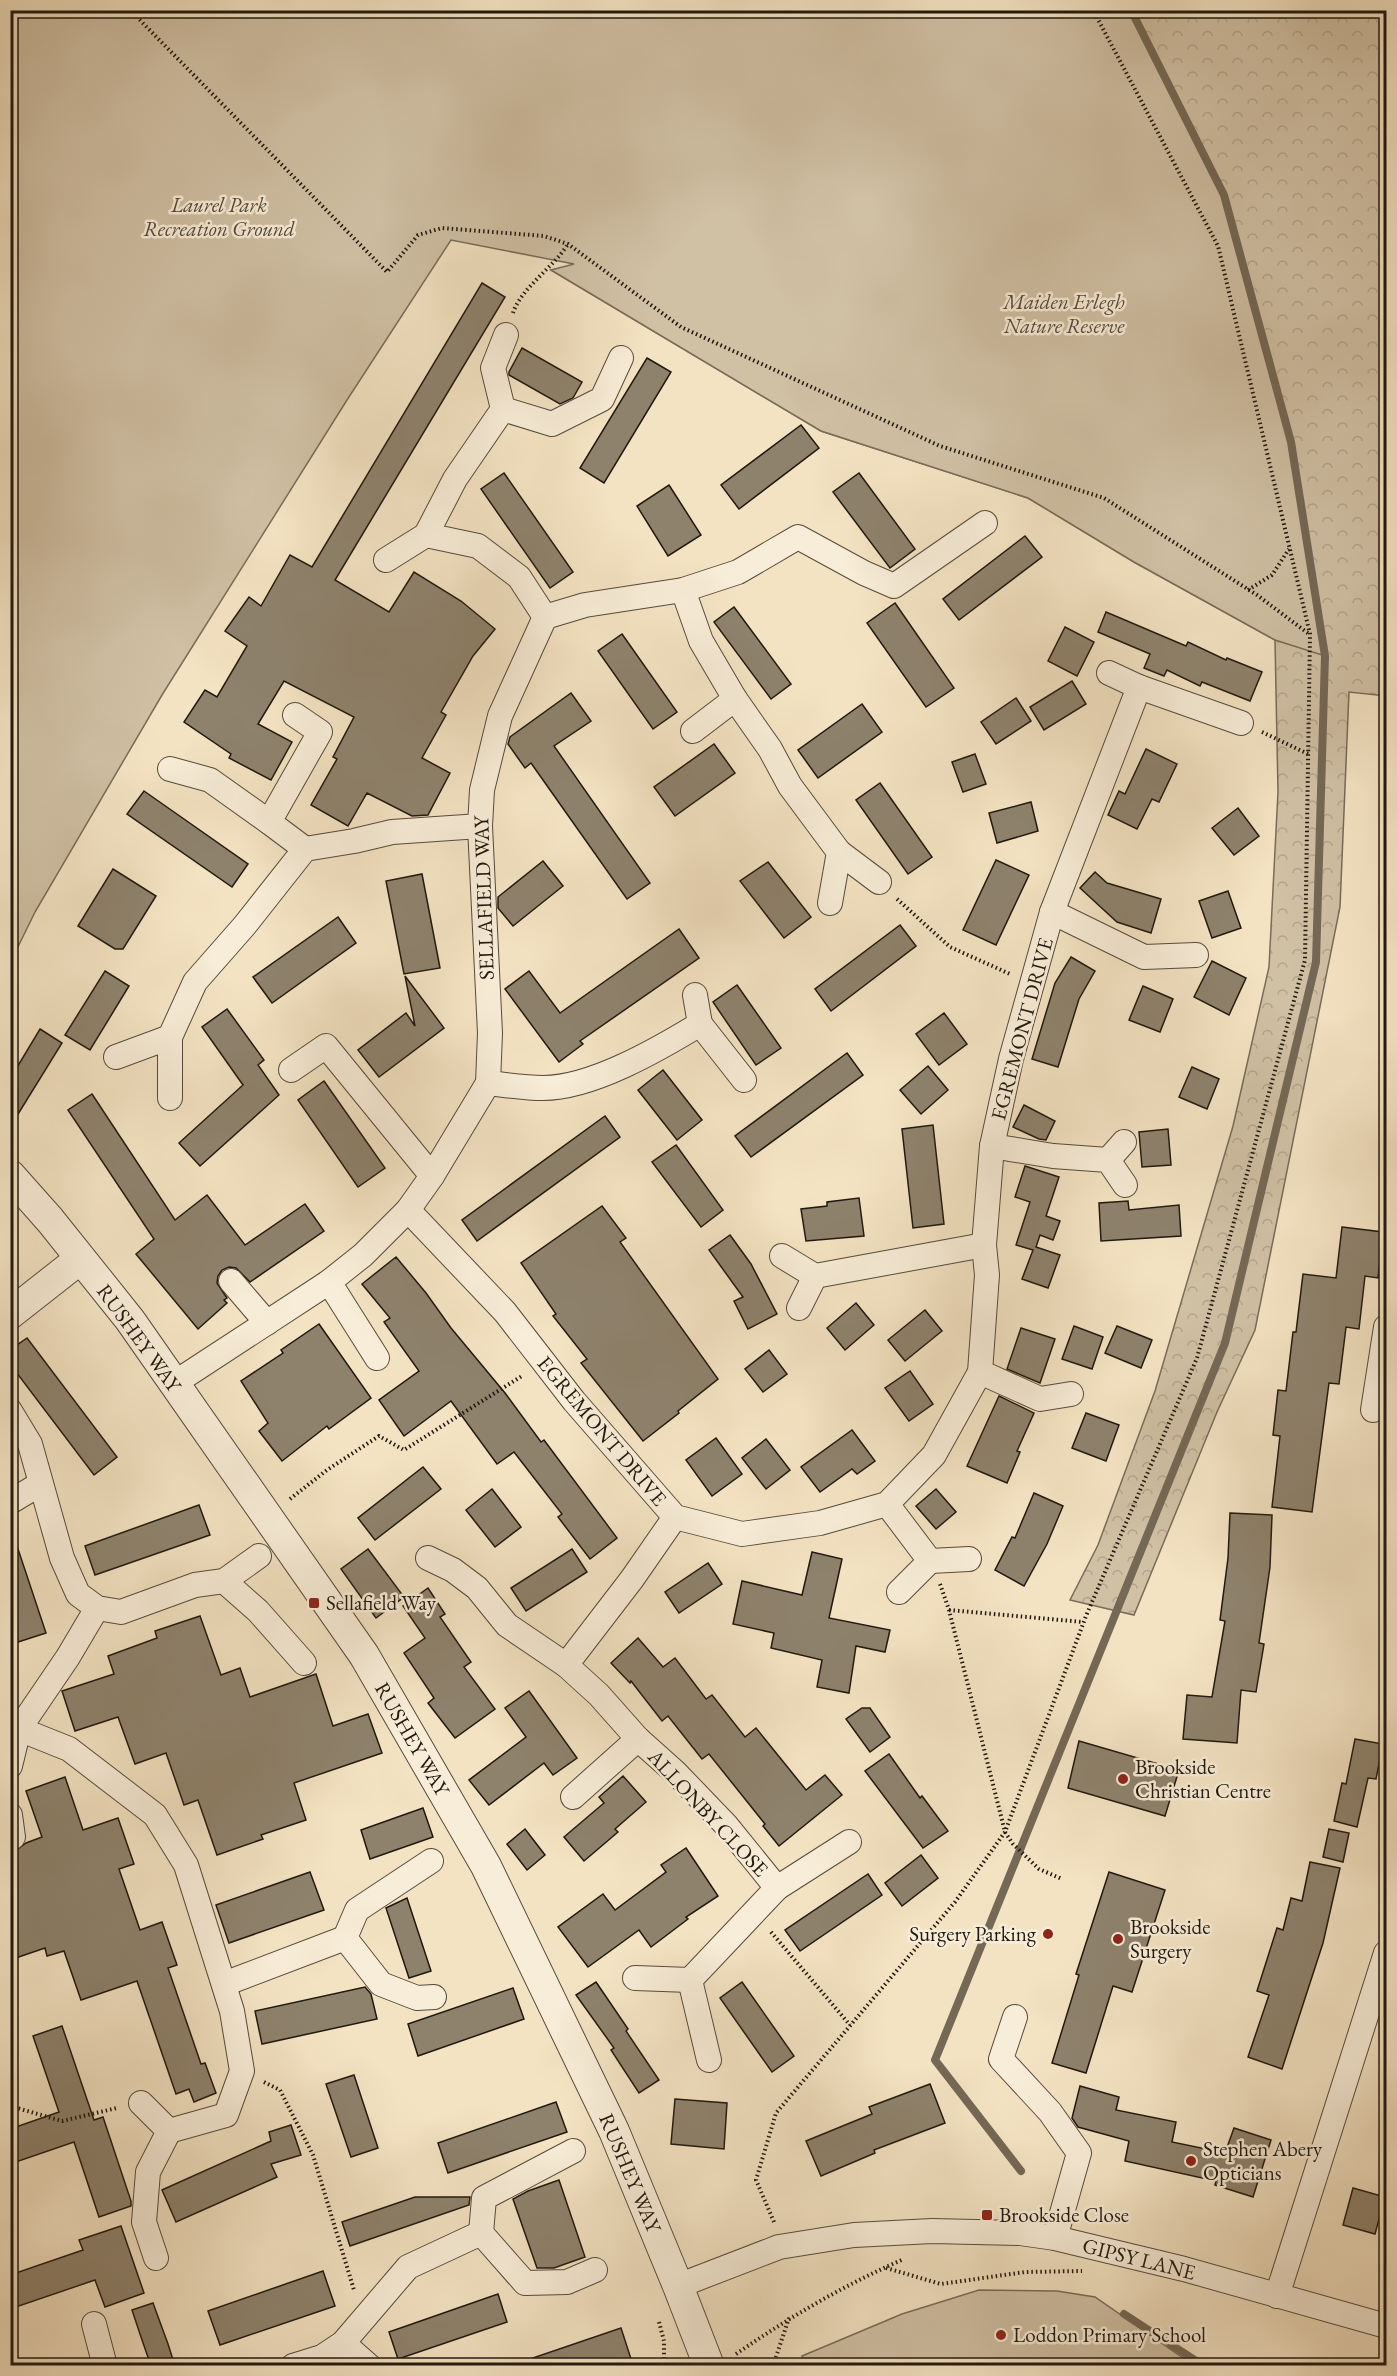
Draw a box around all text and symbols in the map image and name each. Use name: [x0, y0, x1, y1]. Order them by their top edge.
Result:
park label: Laurel Park Recreation Ground: [143, 191, 295, 242]
park label: Maiden Erlegh Nature Reserve: [1001, 288, 1125, 339]
street label: SELLAFIELD WAY: [467, 814, 500, 981]
street label: EGREMONT DRIVE: [984, 935, 1059, 1123]
street label: RUSHEY WAY: [91, 1278, 189, 1399]
street label: EGREMONT DRIVE: [532, 1350, 673, 1511]
place label: Sellafield Way: [326, 1589, 437, 1616]
marker: Sellafield Way: [307, 1596, 321, 1610]
street label: RUSHEY WAY: [369, 1677, 457, 1802]
street label: ALLONBY CLOSE: [642, 1742, 775, 1882]
place label: Brookside Christian Centre: [1135, 1753, 1271, 1804]
marker: Brookside Christian Centre: [1116, 1772, 1130, 1786]
place label: Brookside Surgery: [1130, 1913, 1210, 1964]
place label: Surgery Parking: [909, 1920, 1037, 1947]
marker: Surgery Parking: [1041, 1927, 1055, 1941]
marker: Brookside Surgery: [1111, 1932, 1125, 1946]
street label: RUSHEY WAY: [593, 2109, 668, 2238]
place label: Stephen Abery Opticians: [1203, 2135, 1323, 2186]
marker: Stephen Abery Opticians: [1184, 2154, 1198, 2168]
place label: Brookside Close: [999, 2201, 1129, 2228]
marker: Brookside Close: [980, 2208, 994, 2222]
street label: GIPSY LANE: [1080, 2231, 1199, 2286]
place label: Loddon Primary School: [1013, 2321, 1206, 2348]
marker: Loddon Primary School: [994, 2328, 1008, 2342]

